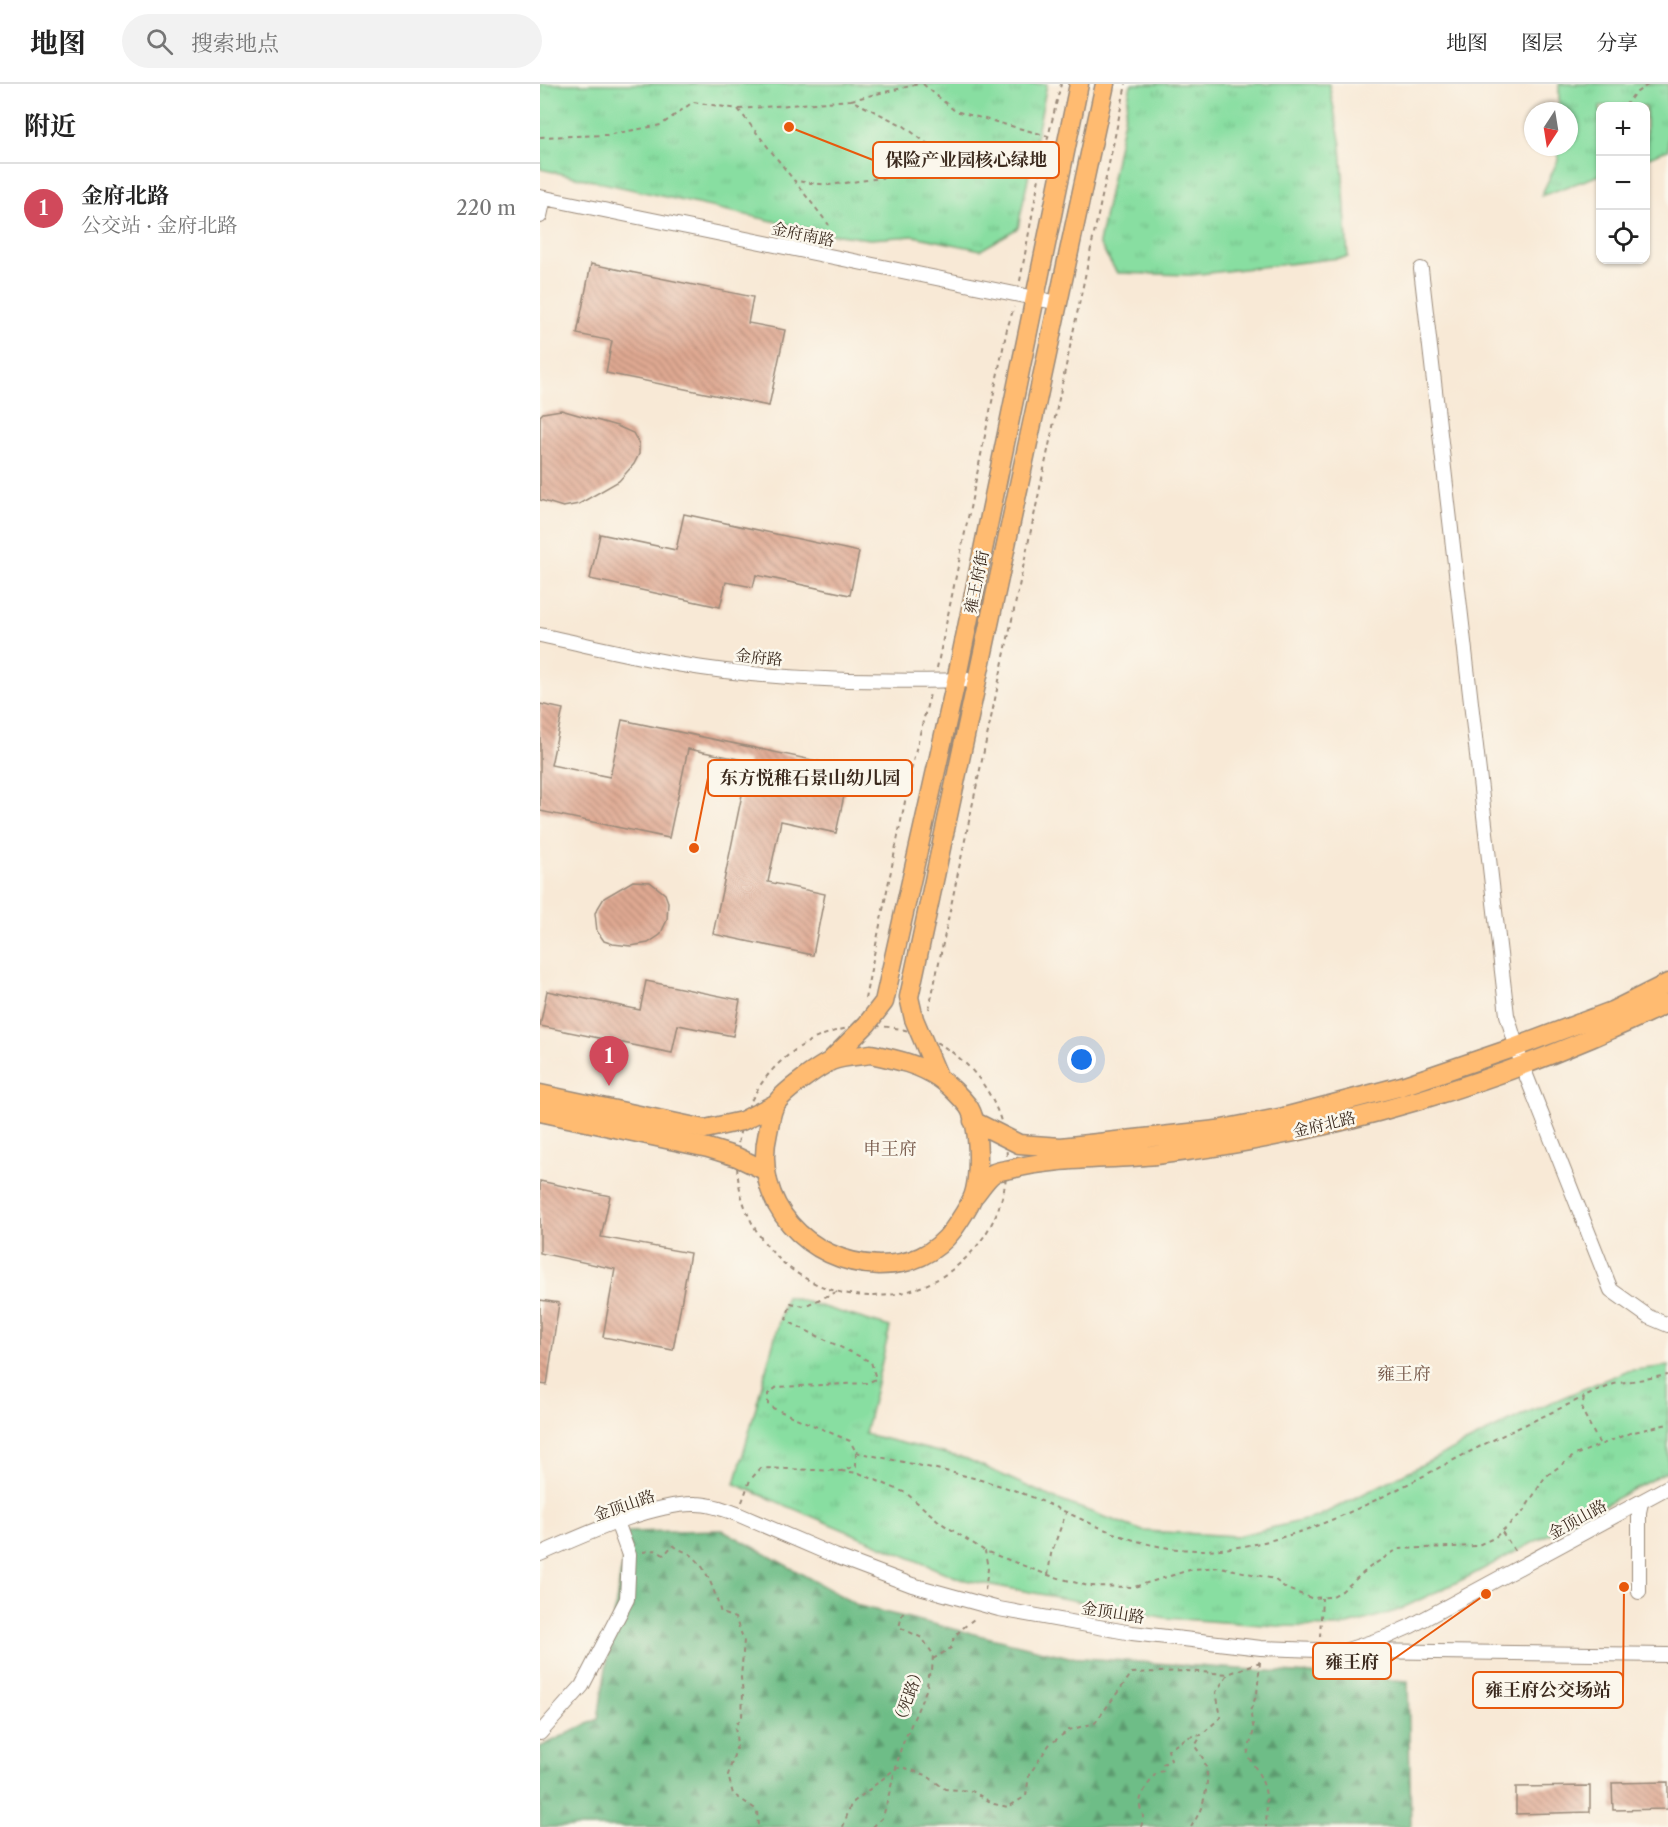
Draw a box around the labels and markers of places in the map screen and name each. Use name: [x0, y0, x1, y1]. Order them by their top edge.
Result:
callout: 保险产业园核心绿地: [873, 142, 1059, 178]
callout: 东方悦稚石景山幼儿园: [708, 760, 912, 796]
pin: 1: [590, 1036, 628, 1086]
callout: 雍王府: [1313, 1643, 1391, 1679]
callout: 雍王府公交场站: [1473, 1672, 1623, 1708]

